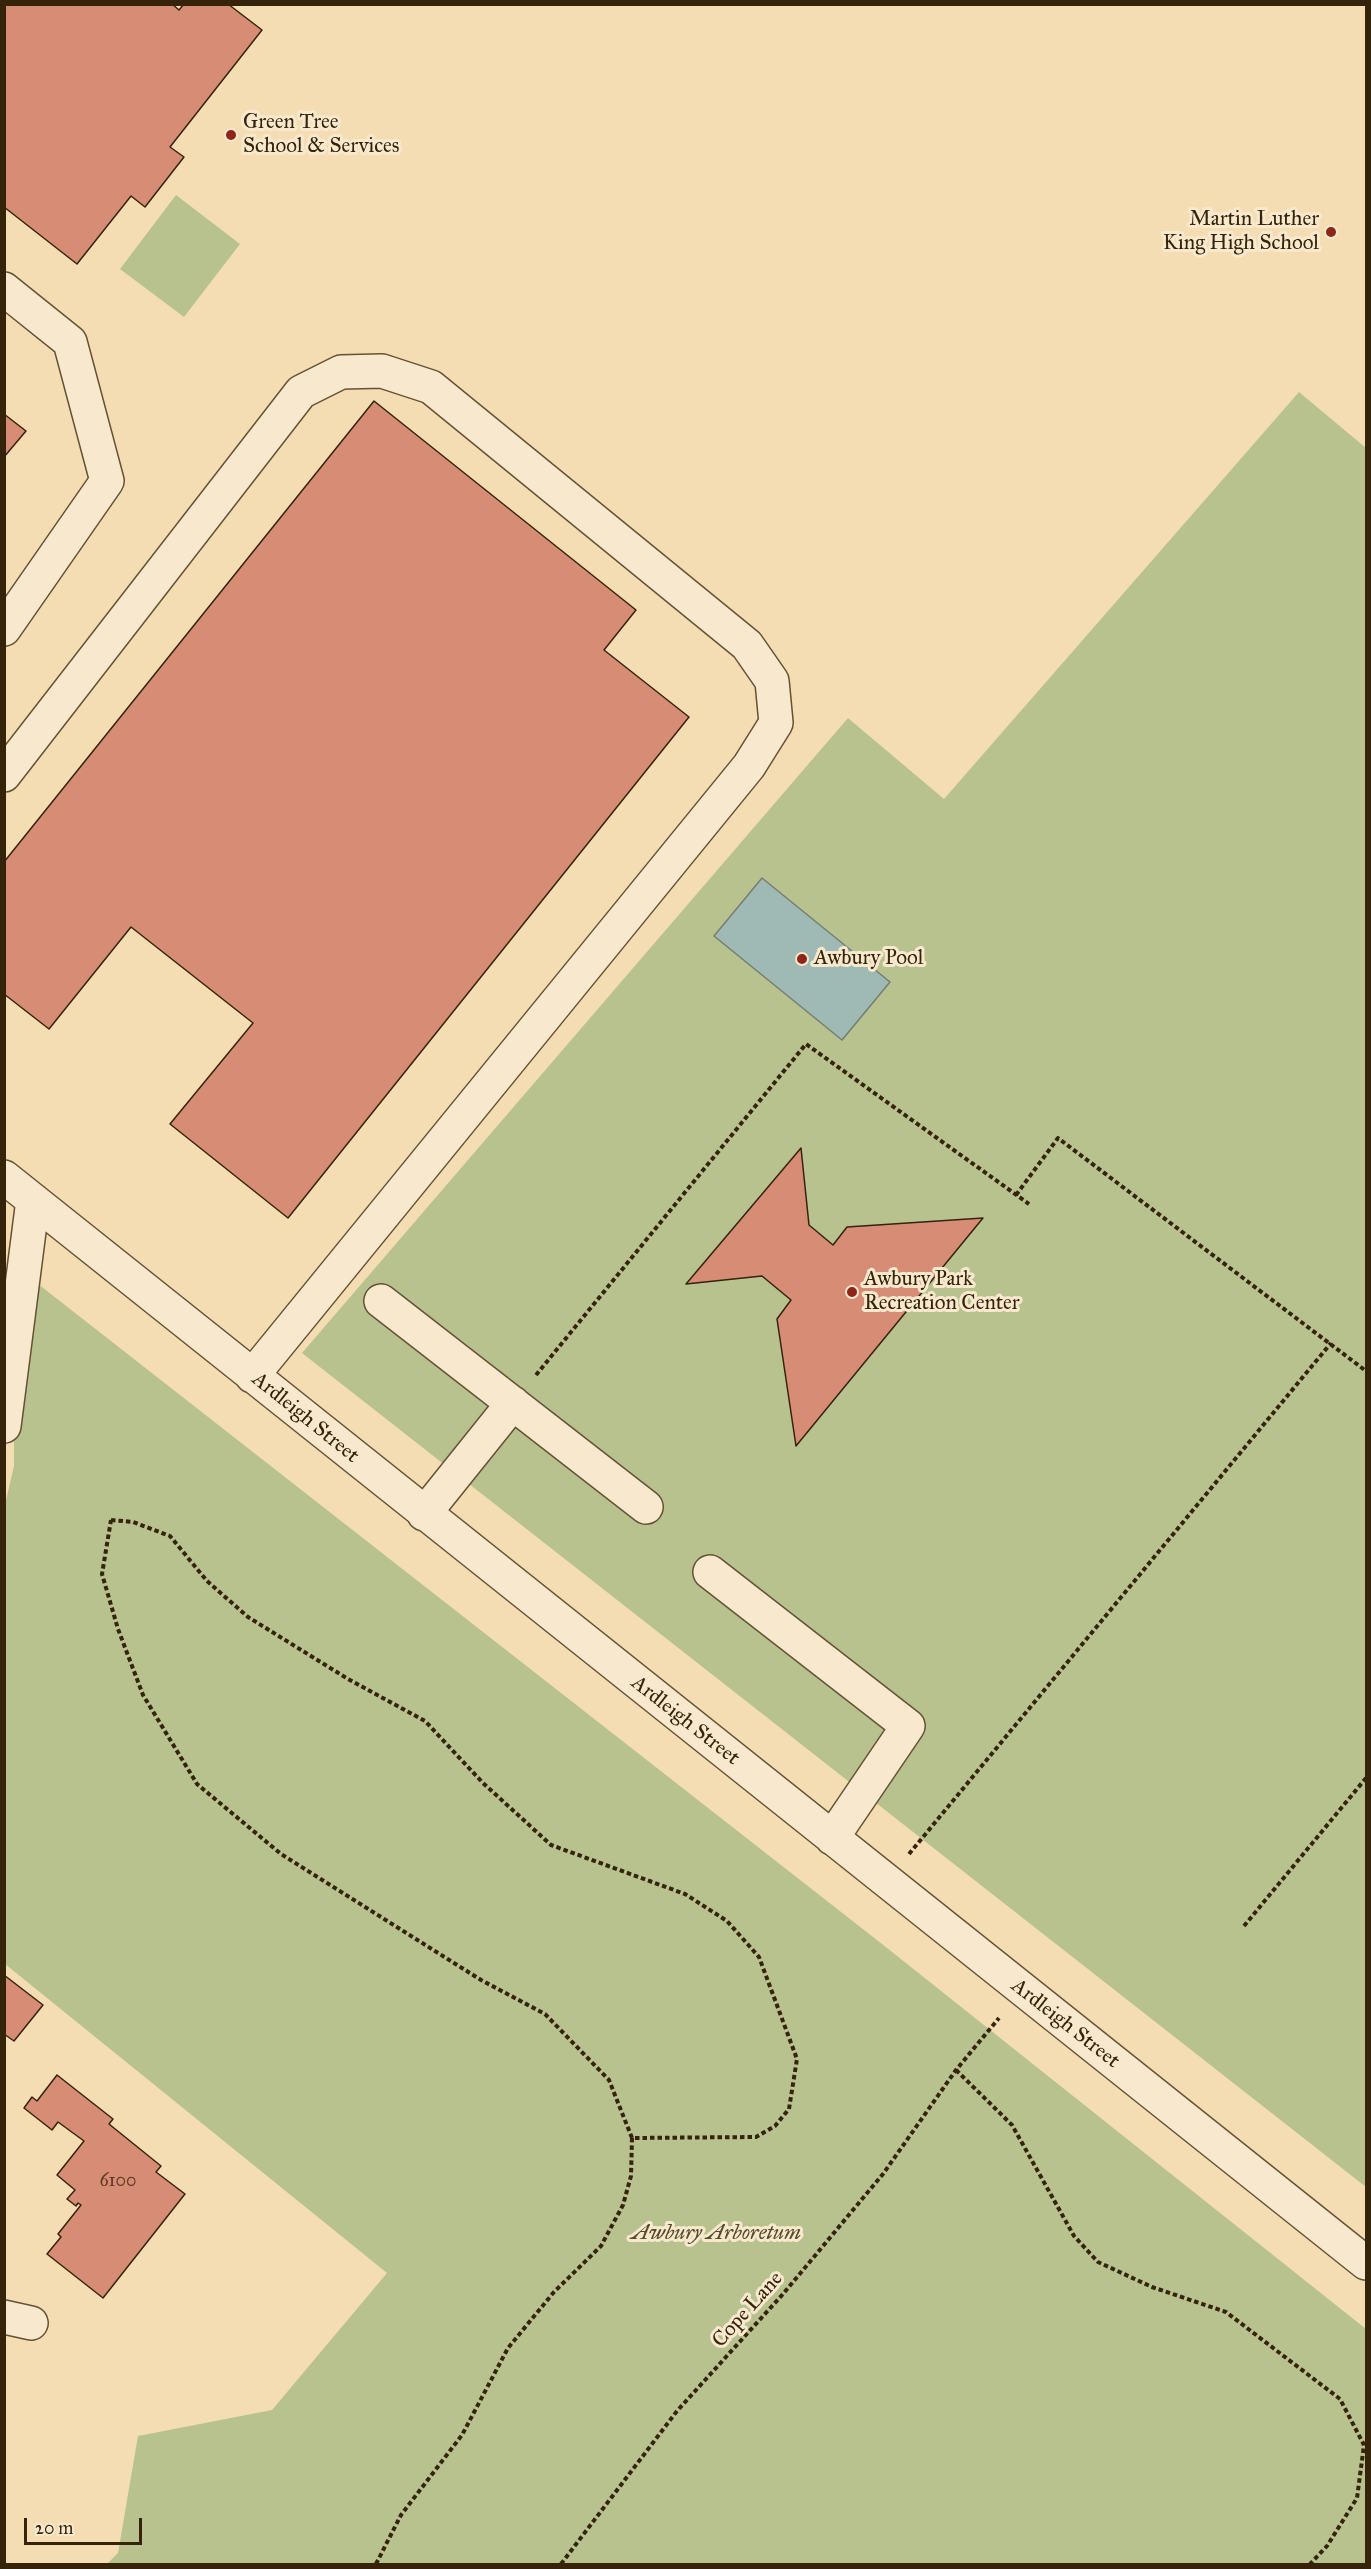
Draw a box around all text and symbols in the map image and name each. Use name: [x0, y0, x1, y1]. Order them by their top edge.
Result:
place label: Green Tree School & Services: [243, 110, 400, 160]
marker: Green Tree School & Services: [224, 128, 238, 142]
place label: Martin Luther King High School: [1163, 207, 1319, 257]
marker: Martin Luther King High School: [1324, 225, 1338, 239]
place label: Awbury Pool: [814, 946, 923, 972]
marker: Awbury Pool: [795, 952, 809, 966]
place label: Awbury Park Recreation Center: [864, 1267, 1020, 1317]
marker: Awbury Park Recreation Center: [845, 1285, 859, 1299]
street label: Ardleigh Street: [246, 1367, 364, 1469]
street label: Ardleigh Street: [626, 1671, 744, 1771]
street label: Ardleigh Street: [1006, 1974, 1124, 2074]
house number: 6100: [99, 2171, 137, 2193]
park label: Awbury Arboretum: [631, 2221, 801, 2247]
street label: Cope Lane: [707, 2267, 789, 2353]
scale bar: [27, 2506, 146, 2544]
text: 20 m: [35, 2517, 73, 2539]

